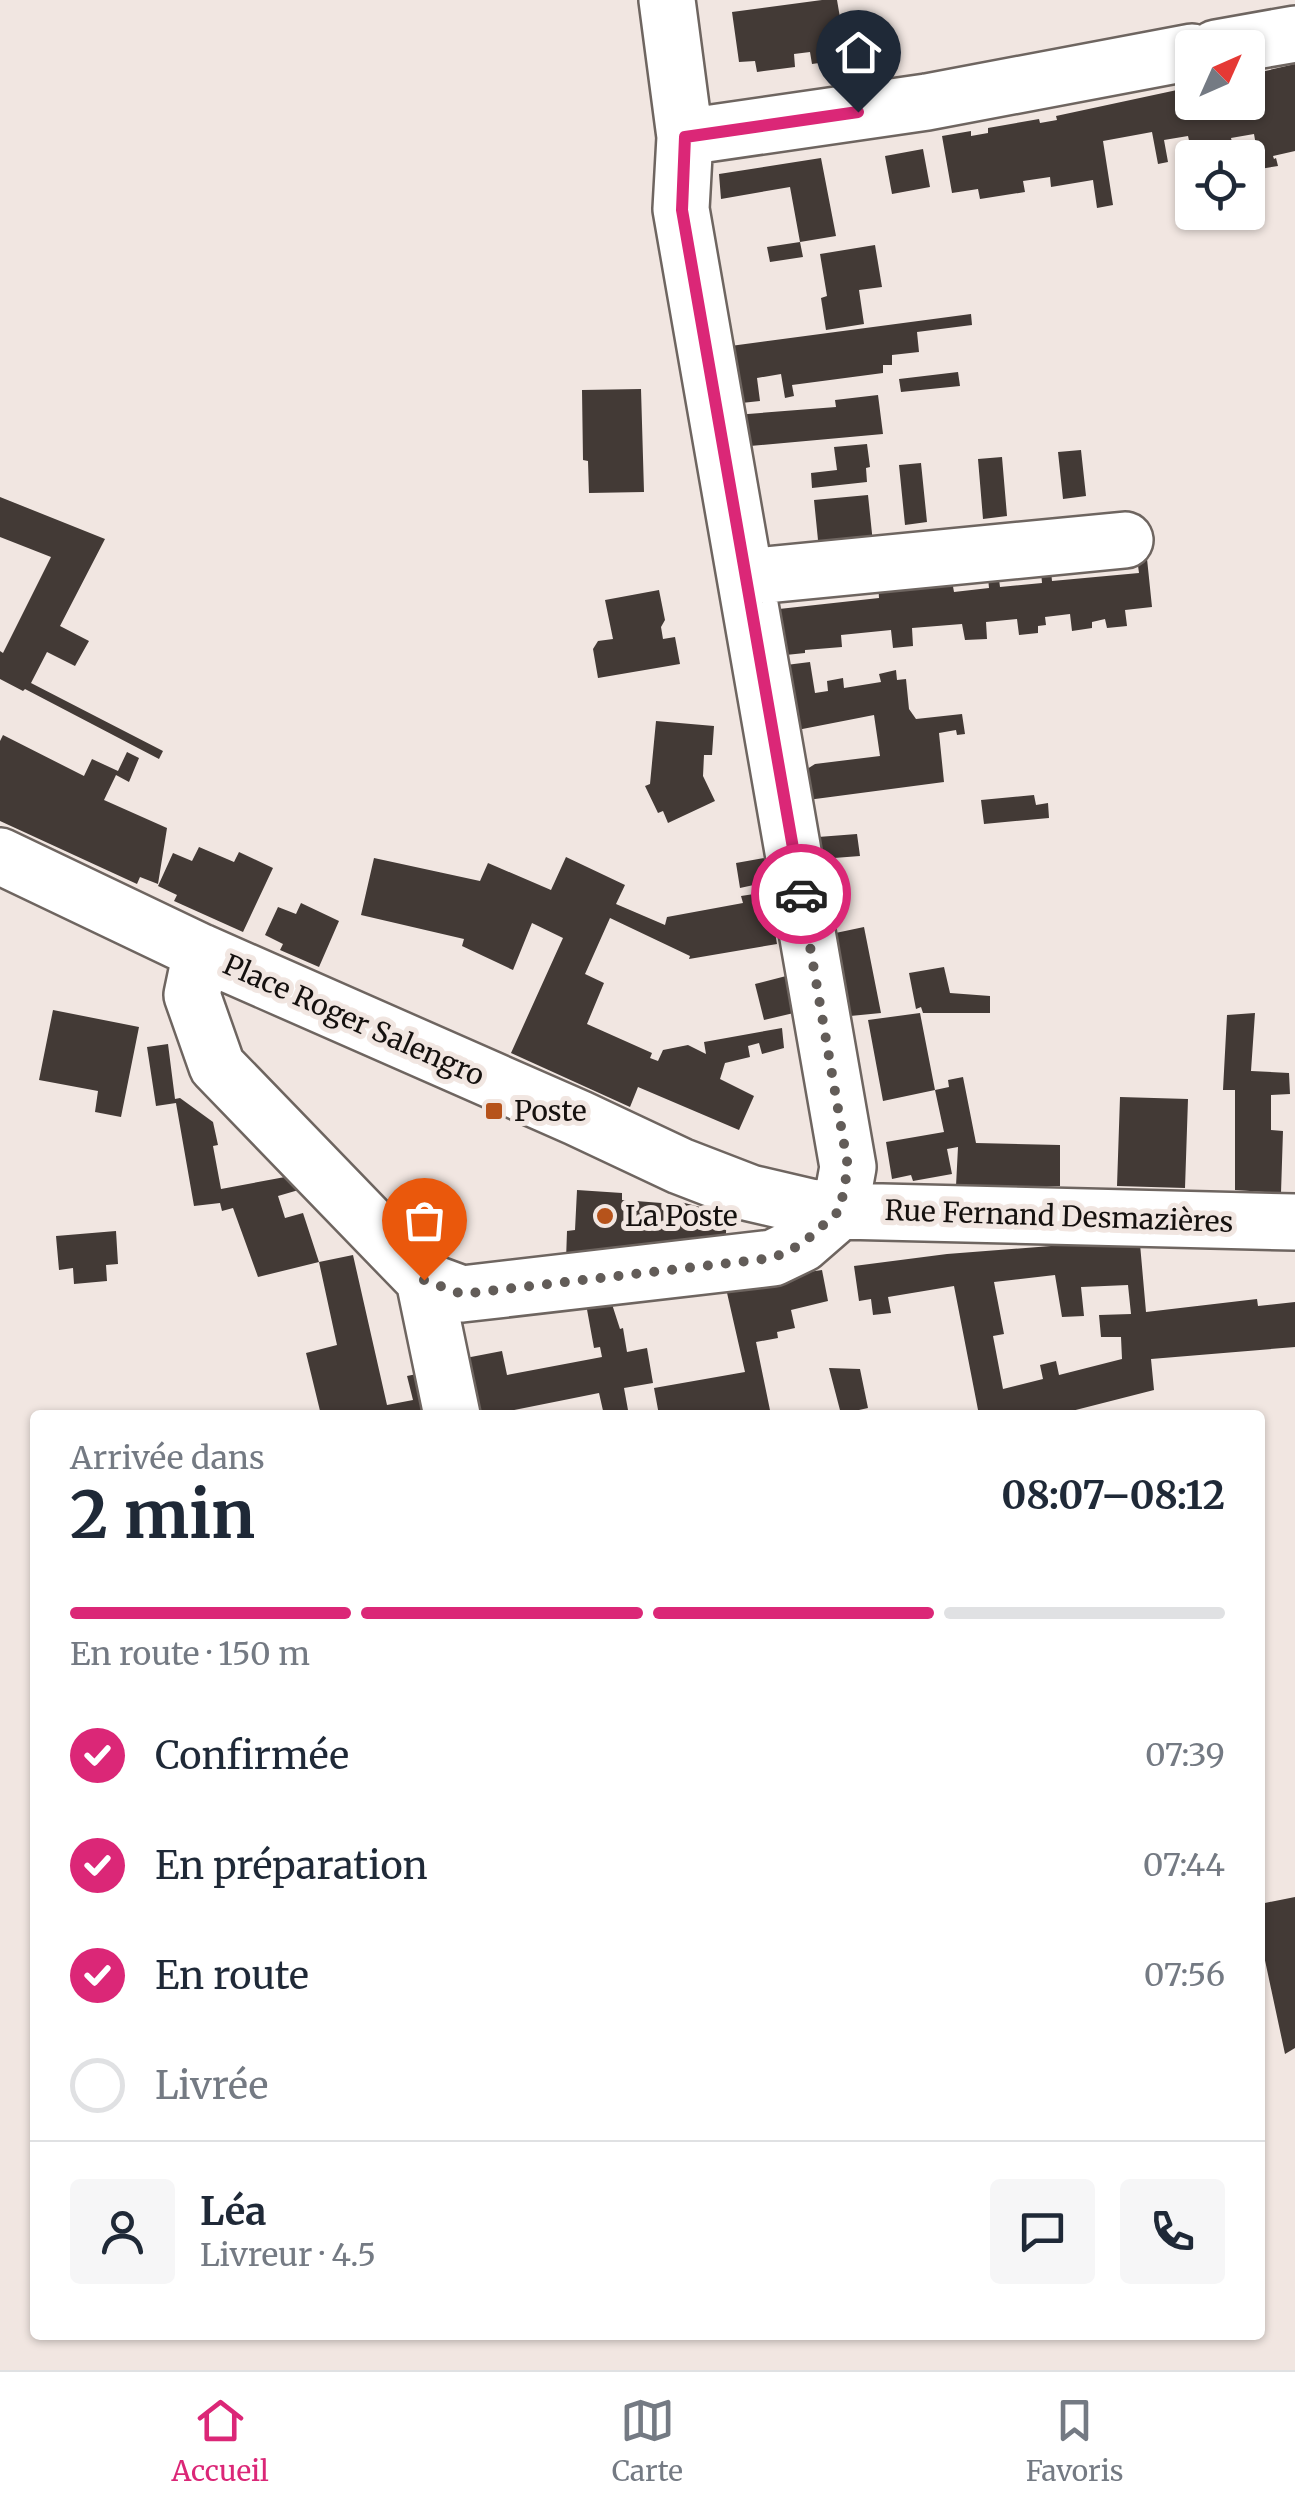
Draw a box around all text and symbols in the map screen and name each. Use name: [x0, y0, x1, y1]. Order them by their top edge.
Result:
pin: [816, 10, 901, 113]
icon: home: [831, 25, 886, 80]
north arrow: [1175, 30, 1265, 120]
map controls: [1175, 30, 1265, 230]
button: locate: [1175, 140, 1265, 230]
courier: [751, 844, 851, 944]
icon: car: [774, 867, 829, 922]
street label: Place Roger Salengro: [218, 946, 490, 1094]
place label: Poste: [514, 1093, 587, 1129]
marker: Poste: [483, 1100, 505, 1122]
pin: [382, 1178, 467, 1281]
street label: Rue Fernand Desmazières: [884, 1192, 1234, 1240]
icon: bag: [397, 1193, 452, 1248]
place label: La Poste: [625, 1198, 738, 1234]
marker: La Poste: [594, 1205, 616, 1227]
text: Arrivée dans: [70, 1438, 265, 1478]
text: 08:07–08:12: [1001, 1472, 1225, 1519]
text: 2 min: [70, 1474, 255, 1556]
text: En route · 150 m: [70, 1634, 310, 1674]
icon: check: [70, 1728, 125, 1783]
text: Confirmée: [155, 1732, 349, 1779]
text: 07:39: [1145, 1735, 1225, 1775]
icon: check: [70, 1838, 125, 1893]
text: En préparation: [155, 1842, 428, 1889]
text: 07:44: [1143, 1845, 1225, 1885]
icon: check: [70, 1948, 125, 2003]
text: En route: [155, 1952, 309, 1999]
text: 07:56: [1144, 1955, 1225, 1995]
text: Livrée: [155, 2062, 268, 2109]
button: person: [70, 2179, 175, 2284]
button: chat: [990, 2179, 1095, 2284]
button: phone: [1120, 2179, 1225, 2284]
text: Léa: [200, 2188, 266, 2235]
text: Livreur · 4.5: [200, 2235, 376, 2275]
tab: Accueil: [171, 2393, 269, 2489]
tab: Carte: [612, 2393, 683, 2489]
tab: Favoris: [1026, 2393, 1124, 2489]

